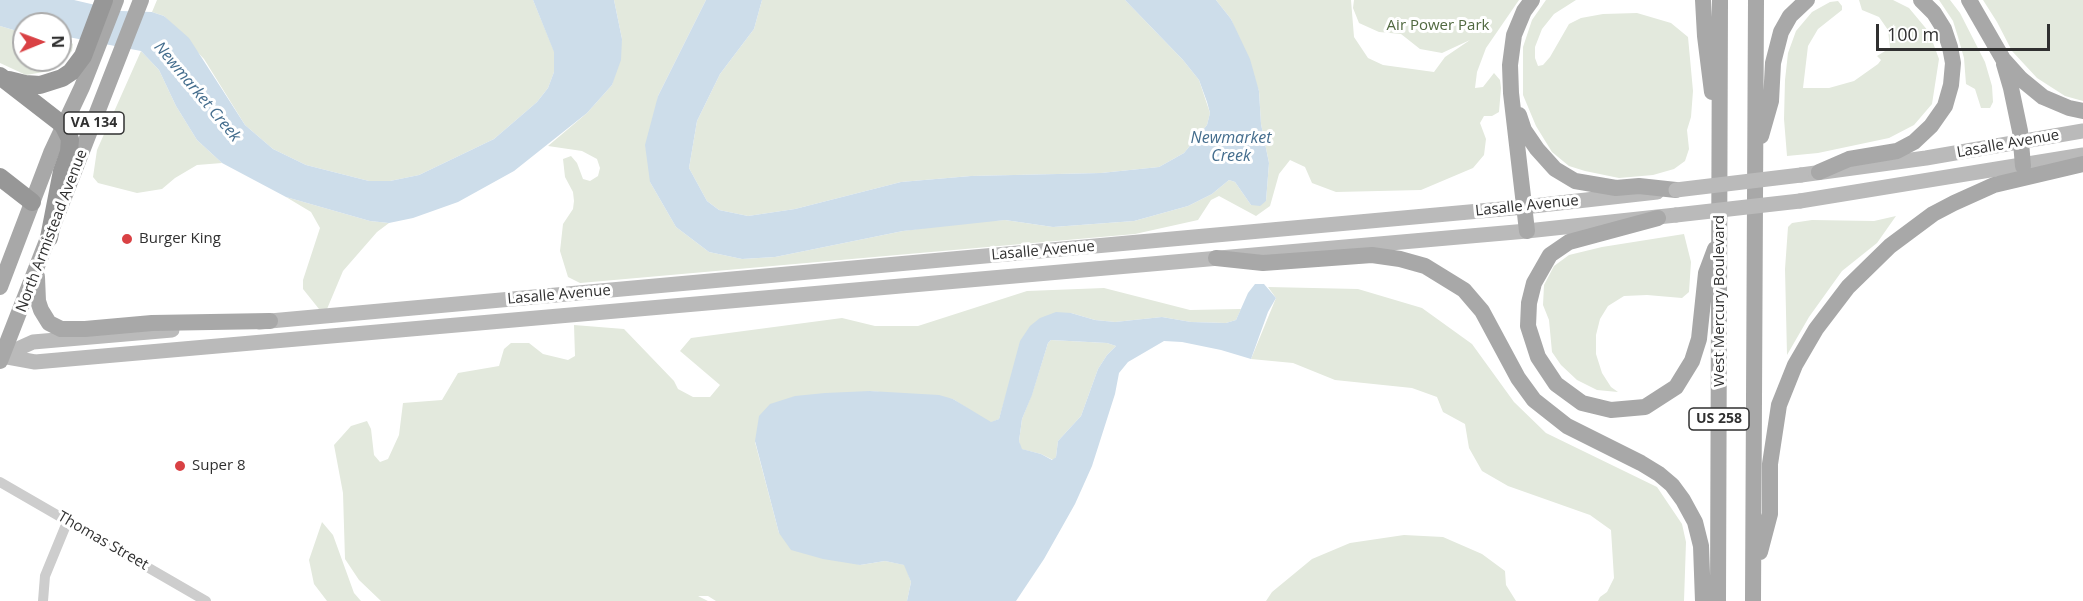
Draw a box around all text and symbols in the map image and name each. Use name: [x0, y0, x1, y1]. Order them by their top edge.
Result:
north arrow: [12, 12, 72, 72]
scale bar: [1879, 12, 2053, 50]
park label: Air Power Park: [1387, 17, 1489, 35]
text: 100 m: [1887, 22, 1939, 46]
text: N: [47, 35, 69, 48]
water label: Newmarket Creek: [150, 38, 244, 146]
road number: VA 134: [64, 112, 124, 134]
street label: Lasalle Avenue: [1955, 126, 2061, 162]
water label: Newmarket Creek: [1190, 128, 1272, 166]
street label: North Armistead Avenue: [13, 147, 91, 315]
street label: Lasalle Avenue: [1474, 192, 1580, 220]
street label: West Mercury Boulevard: [1711, 215, 1729, 387]
place label: Burger King: [139, 230, 221, 248]
marker: Burger King: [120, 232, 134, 246]
street label: Lasalle Avenue: [991, 238, 1095, 264]
street label: Lasalle Avenue: [507, 282, 611, 308]
road number: US 258: [1689, 408, 1749, 430]
place label: Super 8: [192, 457, 246, 475]
marker: Super 8: [173, 459, 187, 473]
street label: Thomas Street: [54, 508, 152, 574]

